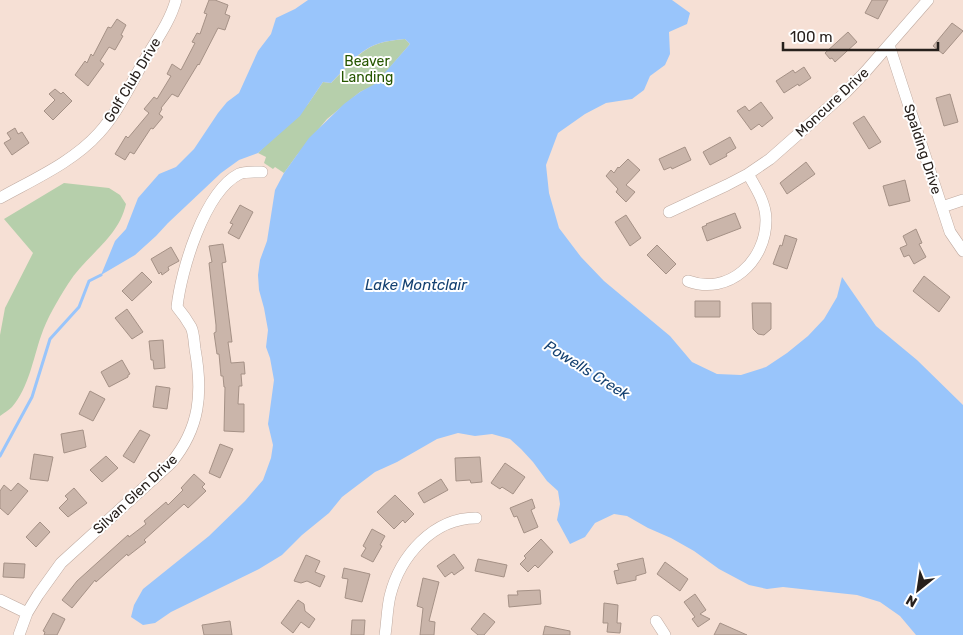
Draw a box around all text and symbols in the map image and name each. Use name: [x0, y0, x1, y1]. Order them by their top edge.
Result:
scale bar: [783, 20, 938, 52]
text: 100 m: [790, 28, 832, 46]
street label: Golf Club Drive: [100, 35, 165, 126]
park label: Beaver Landing: [341, 53, 393, 86]
street label: Moncure Drive: [792, 64, 873, 141]
street label: Spalding Drive: [900, 102, 945, 197]
water label: Lake Montclair: [365, 276, 468, 294]
water label: Powells Creek: [541, 337, 633, 403]
street label: Silvan Glen Drive: [90, 451, 181, 538]
north arrow: [893, 565, 943, 615]
text: N: [903, 591, 920, 611]

